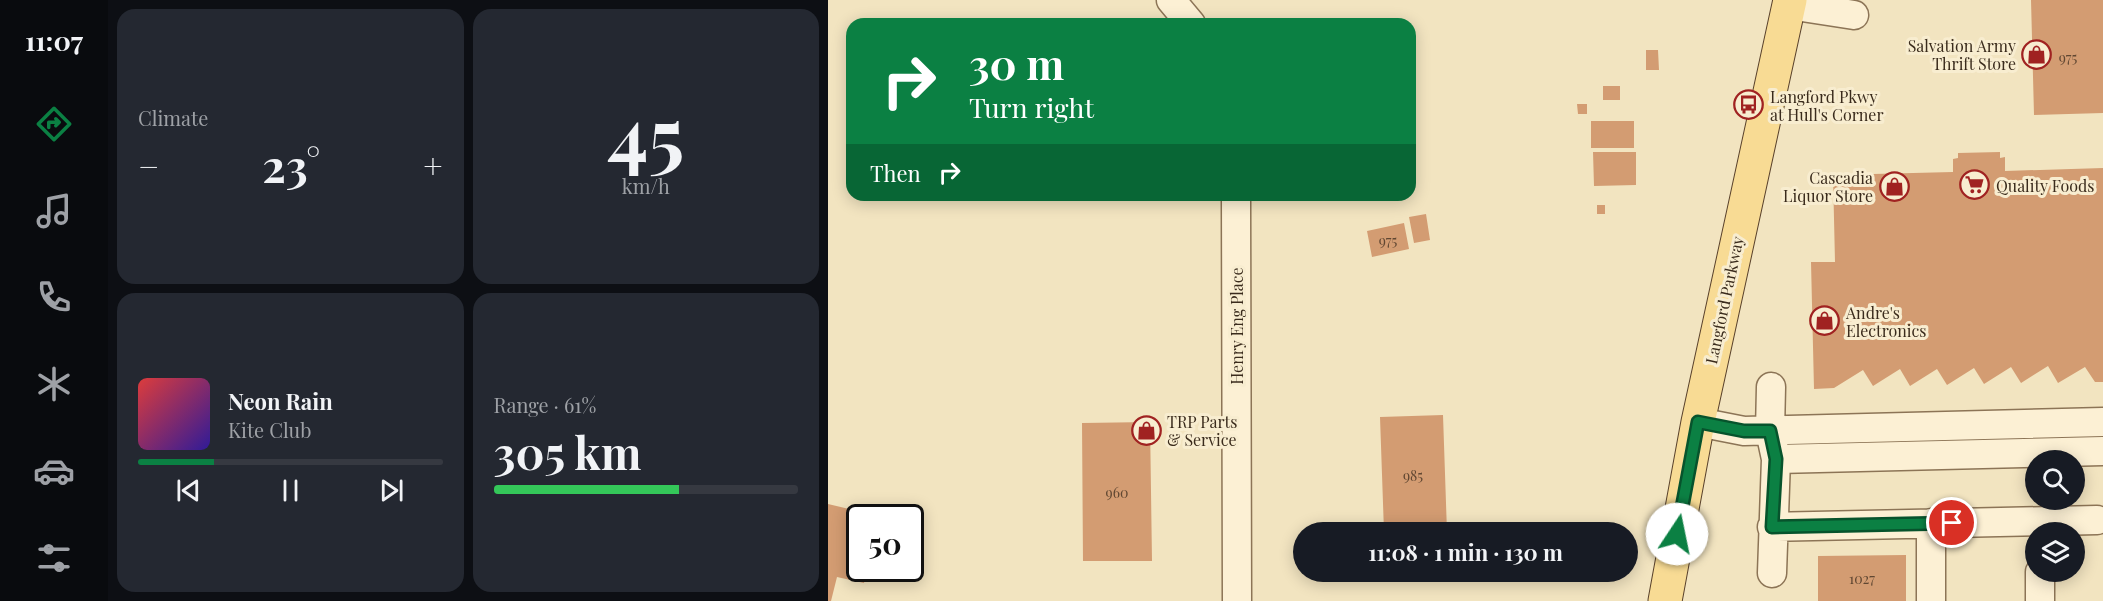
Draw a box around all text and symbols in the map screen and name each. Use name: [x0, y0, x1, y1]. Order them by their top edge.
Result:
text: 11:07: [25, 22, 83, 58]
text: 30 m: [969, 35, 1064, 91]
place label: Salvation Army Thrift Store: [1908, 35, 2016, 74]
shop icon: Salvation Army Thrift Store: [2021, 38, 2053, 70]
icon: right: [870, 42, 948, 120]
house number: 975: [2059, 48, 2077, 67]
text: 45: [607, 81, 684, 185]
place label: Langford Pkwy at Hull's Corner: [1770, 86, 1884, 125]
text: Turn right: [969, 89, 1094, 125]
bus stop icon: Langford Pkwy at Hull's Corner: [1733, 89, 1765, 121]
icon: directions: [33, 103, 75, 145]
text: Climate: [138, 104, 208, 131]
text: 23°: [262, 134, 320, 194]
text: −: [138, 143, 159, 187]
text: +: [423, 143, 443, 187]
icon: right: [933, 156, 966, 189]
text: Then: [870, 158, 921, 188]
place label: Cascadia Liquor Store: [1783, 167, 1873, 206]
supermarket icon: Quality Foods: [1959, 169, 1991, 201]
shop icon: Cascadia Liquor Store: [1878, 170, 1910, 202]
text: km/h: [622, 172, 670, 199]
place label: Quality Foods: [1996, 175, 2094, 196]
icon: music: [33, 190, 75, 232]
house number: 975: [1379, 231, 1397, 250]
street label: Langford Parkway: [1700, 234, 1748, 366]
street label: Henry Eng Place: [1226, 267, 1247, 385]
icon: phone: [33, 276, 75, 318]
place label: Andre's Electronics: [1845, 302, 1926, 341]
shop icon: Andre's Electronics: [1809, 305, 1841, 337]
icon: climate: [33, 363, 75, 405]
text: Neon Rain: [228, 386, 333, 416]
text: Range · 61%: [494, 391, 596, 418]
place label: TRP Parts & Service: [1167, 411, 1237, 450]
shop icon: TRP Parts & Service: [1130, 414, 1162, 446]
text: Kite Club: [228, 416, 312, 443]
text: 305 km: [494, 421, 641, 481]
icon: car: [33, 450, 75, 492]
map controls: [2025, 450, 2085, 582]
button: search: [2025, 450, 2085, 510]
house number: 985: [1403, 466, 1423, 485]
icon: previous: [172, 474, 205, 507]
icon: pause: [274, 474, 307, 507]
icon: next: [375, 474, 408, 507]
house number: 960: [1106, 483, 1128, 502]
pin: [1926, 497, 1977, 548]
position arrow: [1645, 502, 1709, 566]
speed limit sign: 50: [846, 504, 924, 582]
icon: arrive: [1935, 506, 1968, 539]
button: layers: [2025, 522, 2085, 582]
icon: filters: [33, 537, 75, 579]
text: 11:08 · 1 min · 130 m: [1368, 537, 1563, 567]
house number: 1027: [1849, 569, 1875, 588]

